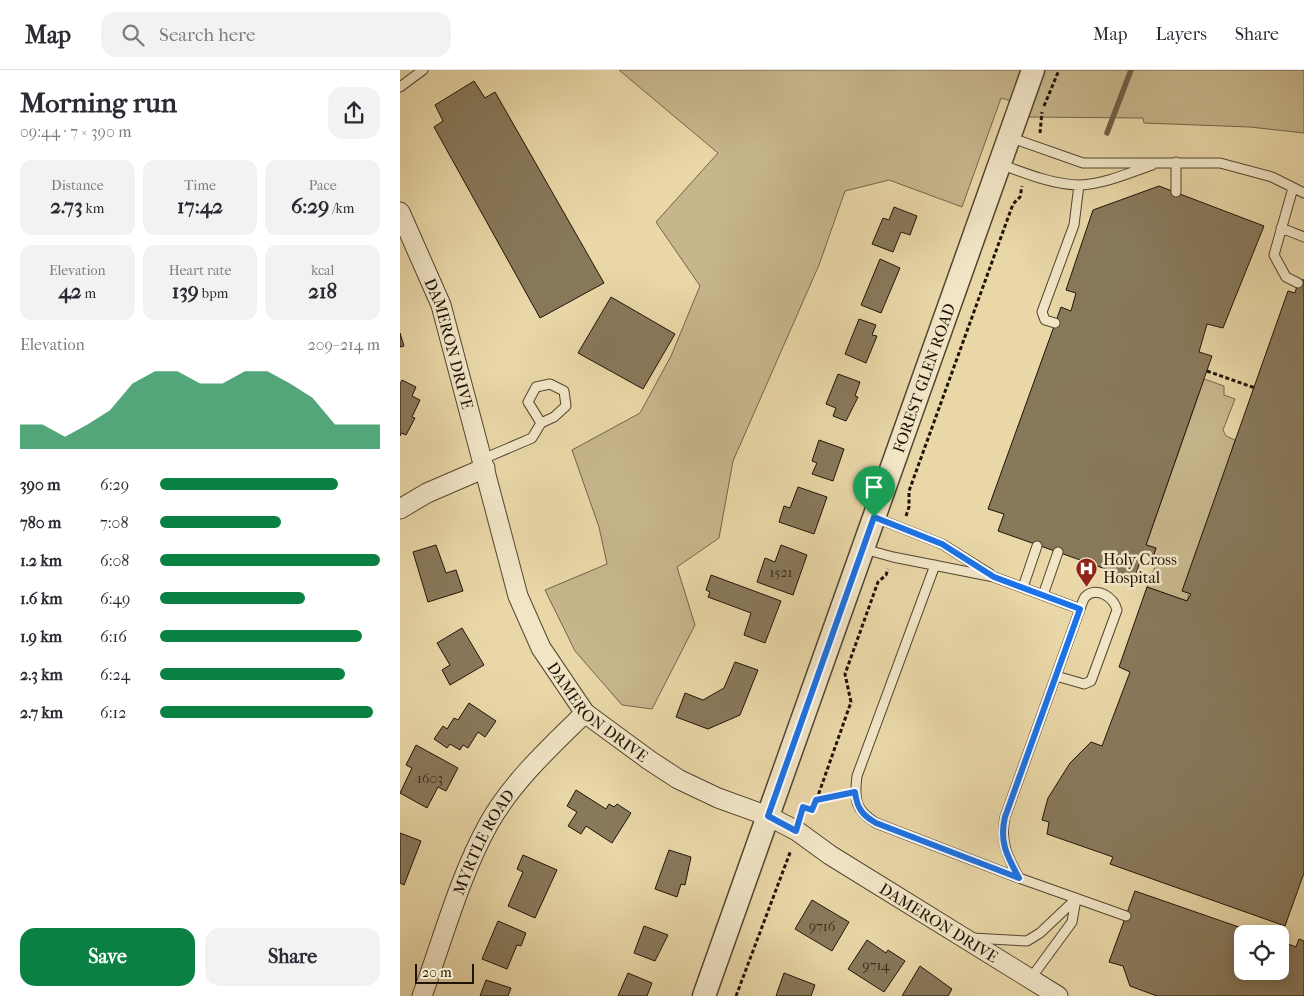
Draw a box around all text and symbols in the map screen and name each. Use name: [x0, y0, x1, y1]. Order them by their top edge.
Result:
search box: [101, 12, 451, 57]
text: Map: [25, 21, 71, 49]
icon: search: [119, 21, 147, 49]
text: Search here: [159, 24, 255, 46]
text: Map: [1093, 24, 1127, 45]
text: Layers: [1155, 24, 1207, 45]
text: Share: [1235, 24, 1279, 45]
text: Morning run: [20, 86, 177, 119]
button: share: [328, 87, 380, 139]
text: 09:44 · 7 × 390 m: [20, 122, 131, 141]
text: Distance: [51, 177, 104, 194]
text: Time: [184, 177, 216, 194]
text: Pace: [309, 177, 337, 194]
text: 2.73: [50, 194, 83, 218]
text: 17:42: [177, 194, 223, 218]
text: 6:29: [291, 194, 329, 218]
text: km: [83, 200, 104, 217]
text: /km: [329, 200, 354, 217]
text: Elevation: [49, 262, 106, 279]
text: Heart rate: [169, 262, 231, 279]
text: kcal: [311, 262, 334, 279]
street label: DAMERON DRIVE: [421, 275, 478, 411]
text: 42: [58, 279, 82, 303]
text: 139: [172, 279, 199, 303]
text: 218: [308, 279, 337, 303]
text: m: [82, 285, 96, 302]
text: bpm: [199, 285, 228, 302]
street label: FOREST GLEN ROAD: [888, 301, 959, 455]
text: Elevation: [20, 335, 85, 354]
text: 209–214 m: [307, 335, 380, 354]
pin: [853, 466, 895, 517]
icon: arrive: [860, 473, 888, 501]
text: 390 m: [20, 475, 61, 494]
text: 6:29: [100, 475, 129, 494]
text: 780 m: [20, 513, 61, 532]
text: 7:08: [100, 513, 128, 532]
place label: Holy Cross Hospital: [1103, 550, 1177, 587]
text: 1.2 km: [20, 551, 62, 570]
text: 6:08: [100, 551, 129, 570]
hospital icon: Holy Cross Hospital: [1075, 556, 1099, 587]
house number: 1521: [769, 564, 793, 581]
text: 1.6 km: [20, 589, 62, 608]
text: 6:49: [100, 589, 130, 608]
text: 1.9 km: [20, 627, 62, 646]
text: 6:16: [100, 627, 127, 646]
street label: DAMERON DRIVE: [544, 658, 652, 766]
text: 2.3 km: [20, 665, 63, 684]
text: 6:24: [100, 665, 130, 684]
text: 2.7 km: [20, 703, 63, 722]
text: 6:12: [100, 703, 126, 722]
house number: 1603: [417, 770, 443, 787]
street label: MYRTLE ROAD: [448, 785, 518, 898]
street label: DAMERON DRIVE: [876, 879, 1002, 966]
house number: 9716: [809, 918, 836, 935]
map controls: [1234, 925, 1289, 980]
button: locate: [1234, 925, 1289, 980]
button: Save: [20, 928, 195, 986]
button: Share: [205, 928, 380, 986]
house number: 9714: [862, 957, 890, 974]
scale bar: [415, 961, 474, 984]
text: 20 m: [422, 964, 452, 981]

